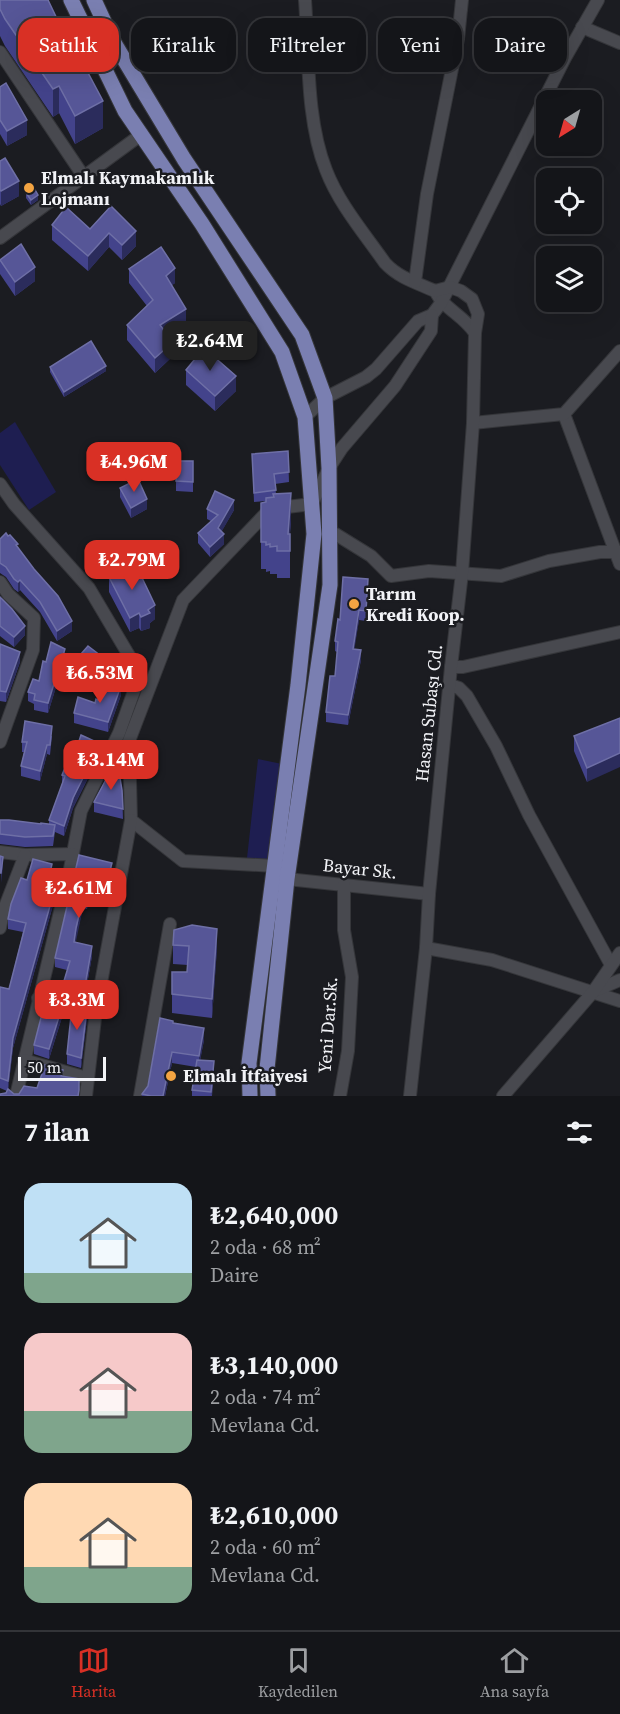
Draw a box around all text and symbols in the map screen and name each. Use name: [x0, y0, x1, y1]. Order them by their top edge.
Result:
chip: Satılık: [18, 18, 119, 72]
chip: Kiralık: [131, 18, 236, 72]
chip: Filtreler: [248, 18, 366, 72]
chip: Yeni: [378, 18, 462, 72]
chip: Daire: [474, 18, 567, 72]
north arrow: [536, 90, 602, 156]
map controls: [536, 90, 602, 312]
place label: Elmalı Kaymakamlık Lojmanı: [41, 165, 215, 211]
button: locate: [536, 168, 602, 234]
marker: Elmalı Kaymakamlık Lojmanı: [22, 181, 36, 195]
button: layers: [536, 246, 602, 312]
pin: ₺2.64M: [161, 321, 259, 372]
text: ₺2.64M: [176, 326, 244, 354]
pin: ₺4.96M: [85, 442, 183, 493]
text: ₺4.96M: [100, 447, 168, 475]
pin: ₺2.79M: [83, 540, 181, 591]
text: ₺2.79M: [98, 545, 166, 573]
place label: Tarım Kredi Koop.: [366, 581, 465, 627]
marker: Tarım Kredi Koop.: [347, 597, 361, 611]
street label: Hasan Subaşı Cd.: [409, 643, 448, 783]
pin: ₺6.53M: [51, 653, 149, 704]
text: ₺6.53M: [66, 658, 134, 686]
pin: ₺3.14M: [62, 740, 160, 791]
text: ₺3.14M: [77, 745, 145, 773]
street label: Bayar Sk.: [322, 852, 398, 885]
pin: ₺2.61M: [30, 868, 128, 919]
text: ₺2.61M: [45, 873, 113, 901]
street label: Yeni Dar.Sk.: [312, 976, 343, 1074]
pin: ₺3.3M: [35, 980, 119, 1031]
text: ₺3.3M: [49, 985, 105, 1013]
scale bar: [18, 1054, 106, 1082]
text: 50 m: [27, 1056, 61, 1078]
place label: Elmalı İtfaiyesi: [183, 1063, 308, 1088]
marker: Elmalı İtfaiyesi: [164, 1069, 178, 1083]
text: 7 ilan: [24, 1114, 90, 1150]
icon: filters: [563, 1116, 596, 1149]
text: ₺2,640,000: [210, 1197, 338, 1233]
icon: home: [72, 1207, 144, 1279]
text: 2 oda · 68 m²: [210, 1233, 321, 1261]
text: Daire: [210, 1261, 259, 1289]
text: ₺3,140,000: [210, 1347, 338, 1383]
icon: home: [72, 1357, 144, 1429]
text: 2 oda · 74 m²: [210, 1383, 321, 1411]
text: Mevlana Cd.: [210, 1411, 320, 1439]
text: ₺2,610,000: [210, 1497, 338, 1533]
icon: home: [72, 1507, 144, 1579]
text: 2 oda · 60 m²: [210, 1533, 321, 1561]
text: Mevlana Cd.: [210, 1561, 320, 1589]
tab: Harita: [71, 1644, 116, 1702]
tab: Kaydedilen: [258, 1644, 338, 1702]
tab: Ana sayfa: [480, 1644, 549, 1702]

